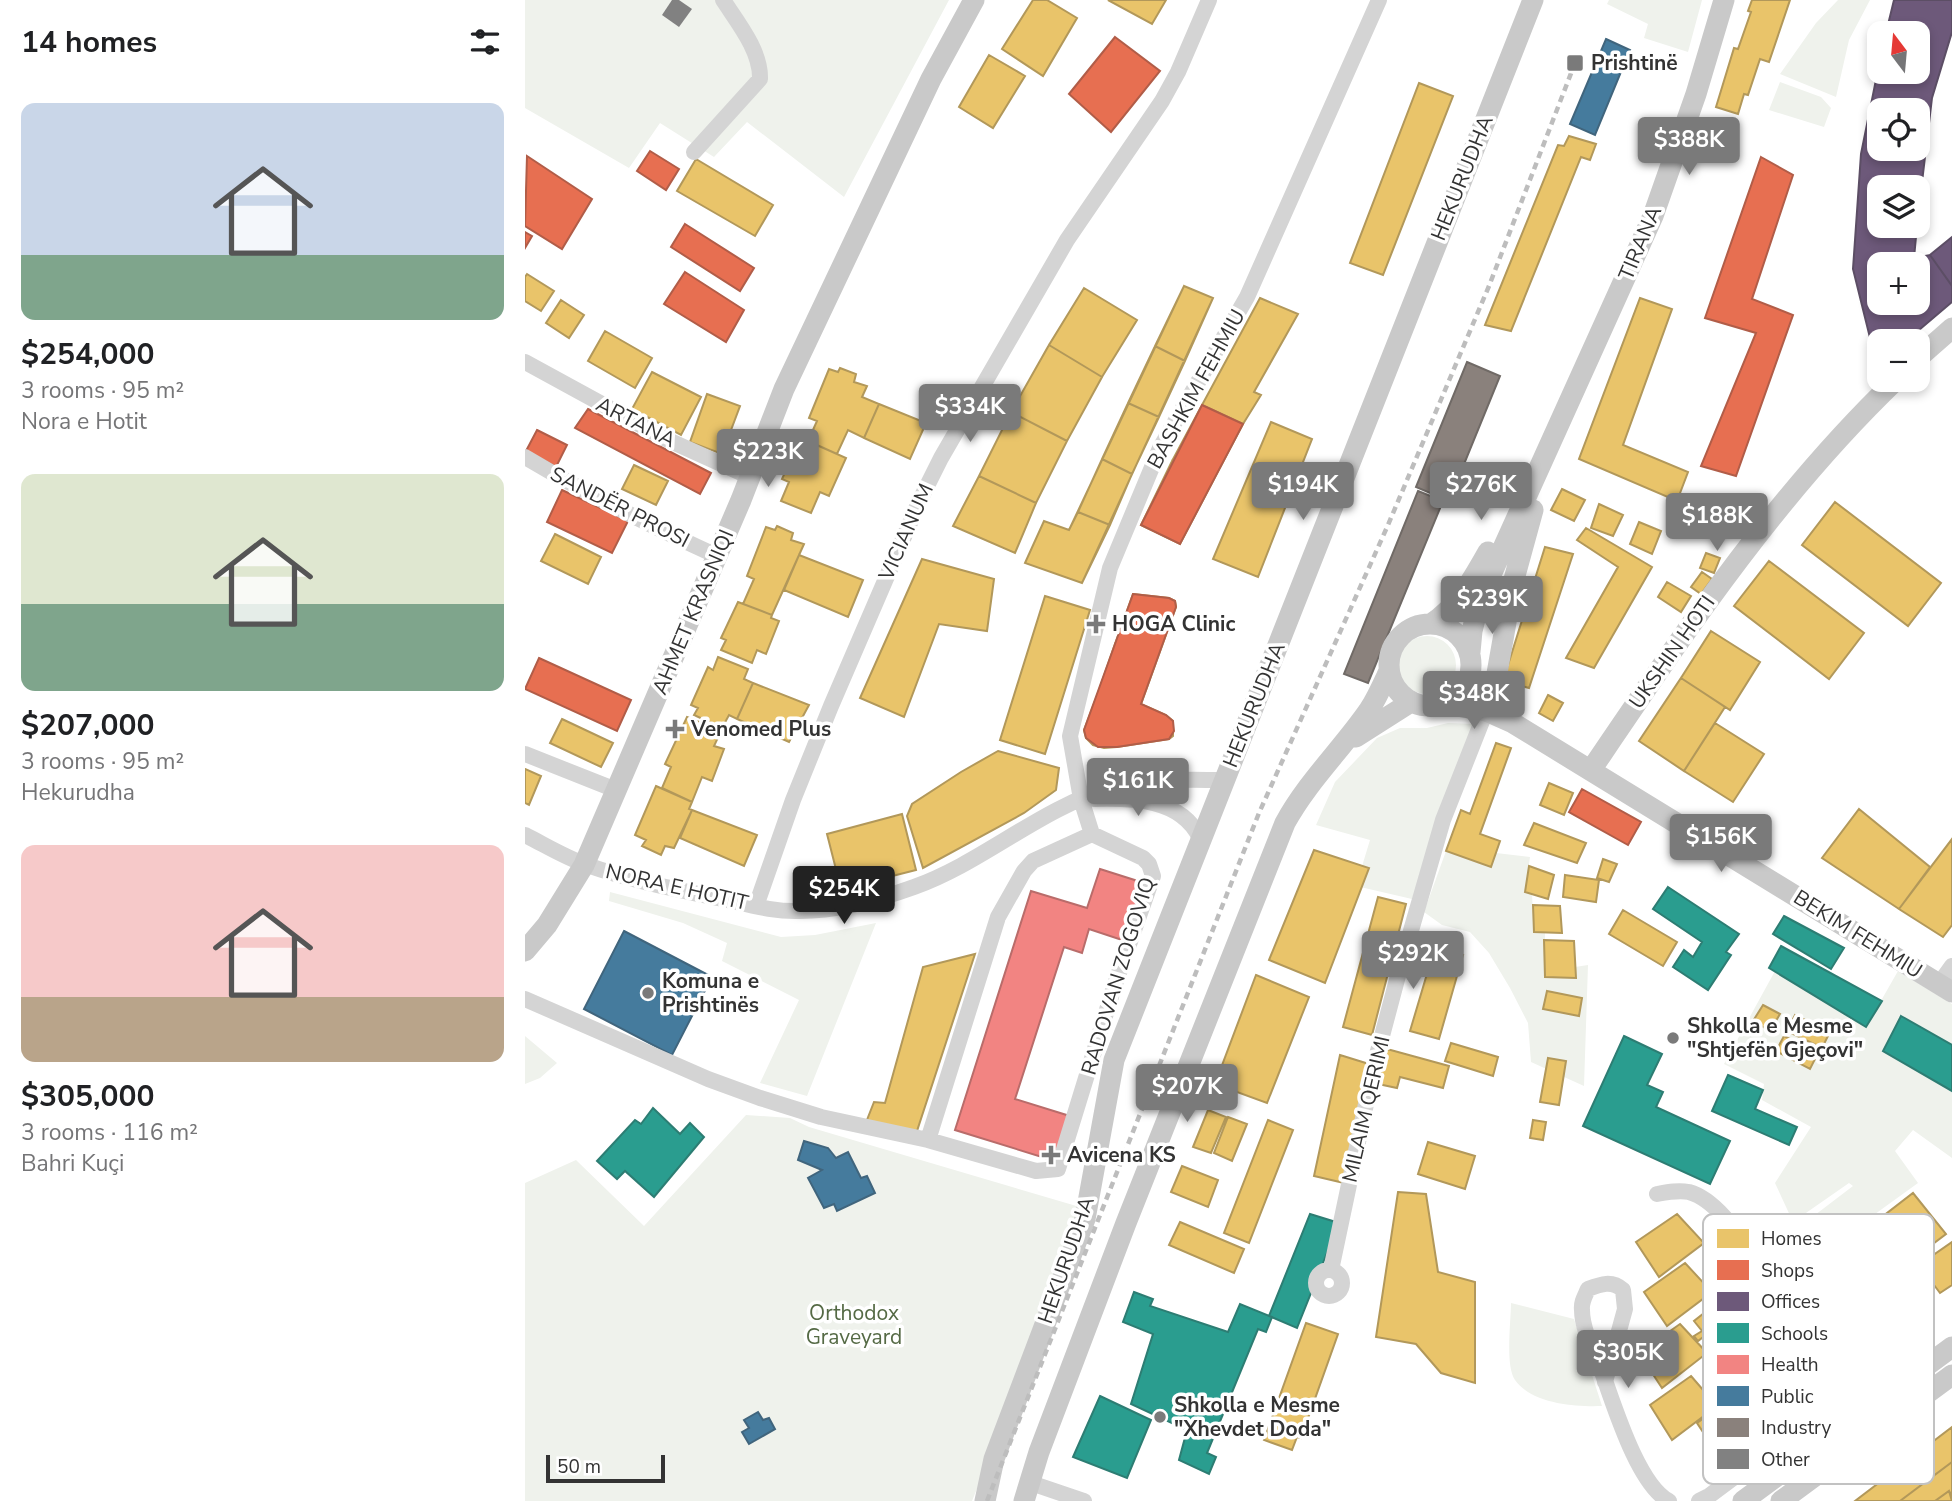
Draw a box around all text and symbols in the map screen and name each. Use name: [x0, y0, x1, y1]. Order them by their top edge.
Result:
north arrow: [1867, 21, 1930, 84]
map controls: [1867, 21, 1930, 392]
text: 14 homes: [21, 22, 157, 63]
icon: filters: [466, 23, 504, 61]
place label: Prishtinë: [1591, 49, 1678, 77]
marker: Prishtinë: [1565, 53, 1585, 73]
button: locate: [1867, 98, 1930, 161]
street label: HEKURUDHA: [1424, 111, 1500, 245]
pin: $388K: [1640, 118, 1738, 177]
text: $388K: [1654, 124, 1724, 155]
icon: home: [200, 148, 326, 274]
button: layers: [1867, 175, 1930, 238]
street label: TIRANA: [1612, 202, 1668, 284]
button: +: [1867, 252, 1930, 315]
street label: BASHKIM FEHMIU: [1141, 304, 1251, 474]
button: −: [1867, 329, 1930, 392]
text: $254,000: [21, 334, 154, 375]
text: 3 rooms · 95 m²: [21, 375, 184, 406]
pin: $334K: [921, 384, 1019, 444]
street label: ARTANA: [591, 390, 681, 454]
text: $334K: [935, 391, 1005, 422]
text: Nora e Hotit: [21, 406, 147, 437]
pin: $223K: [719, 430, 817, 489]
text: $223K: [733, 436, 803, 467]
street label: SANDËR PROSI: [546, 460, 694, 554]
pin: $194K: [1254, 462, 1352, 522]
pin: $276K: [1432, 462, 1530, 522]
text: $194K: [1268, 469, 1338, 500]
text: $276K: [1446, 469, 1516, 500]
street label: VICIANUM: [872, 479, 940, 586]
pin: $188K: [1668, 494, 1766, 553]
text: $188K: [1682, 500, 1752, 531]
icon: home: [200, 519, 326, 645]
street label: AHMET KRASNIQI: [646, 525, 740, 699]
pin: $239K: [1443, 576, 1541, 636]
text: $239K: [1457, 583, 1527, 614]
street label: UKSHIN HOTI: [1623, 590, 1721, 714]
place label: HOGA Clinic: [1112, 610, 1235, 638]
marker: HOGA Clinic: [1086, 614, 1106, 634]
street label: HEKURUDHA: [1216, 638, 1292, 772]
pin: $348K: [1425, 672, 1523, 731]
text: $348K: [1439, 678, 1509, 709]
text: $207,000: [21, 705, 154, 746]
place label: Venomed Plus: [690, 715, 831, 743]
marker: Venomed Plus: [665, 719, 685, 739]
text: 3 rooms · 95 m²: [21, 746, 184, 777]
pin: $161K: [1089, 758, 1187, 818]
text: $161K: [1103, 765, 1173, 796]
text: Hekurudha: [21, 777, 135, 808]
pin: $156K: [1672, 814, 1770, 874]
text: $156K: [1686, 821, 1756, 852]
street label: NORA E HOTIT: [603, 857, 751, 917]
pin: $254K: [795, 866, 893, 926]
text: $254K: [809, 873, 879, 904]
street label: RADOVAN ZOGOVIQ: [1075, 874, 1161, 1078]
street label: BEKIM FEHMIU: [1788, 883, 1928, 985]
icon: home: [200, 890, 326, 1016]
pin: $292K: [1364, 932, 1462, 991]
text: $292K: [1378, 938, 1448, 969]
place label: Komuna e Prishtinës: [662, 967, 759, 1019]
marker: Komuna e Prishtinës: [640, 985, 656, 1001]
place label: Shkolla e Mesme "Shtjefën Gjeçovi": [1687, 1012, 1863, 1064]
marker: Shkolla e Mesme "Shtjefën Gjeçovi": [1665, 1030, 1681, 1046]
street label: MILAIM QERIMI: [1336, 1033, 1396, 1185]
pin: $207K: [1138, 1064, 1236, 1124]
text: $207K: [1152, 1071, 1222, 1102]
text: $305,000: [21, 1076, 154, 1117]
text: 3 rooms · 116 m²: [21, 1117, 198, 1148]
place label: Avicena KS: [1067, 1141, 1176, 1169]
marker: Avicena KS: [1041, 1145, 1061, 1165]
text: Bahri Kuçi: [21, 1148, 124, 1179]
street label: HEKURUDHA: [1031, 1193, 1101, 1327]
legend: [1703, 1214, 1934, 1484]
text: Homes: [1761, 1226, 1822, 1252]
text: Shops: [1761, 1258, 1814, 1284]
text: Offices: [1761, 1289, 1820, 1315]
park label: Orthodox Graveyard: [806, 1299, 902, 1351]
text: Schools: [1761, 1321, 1828, 1347]
pin: $305K: [1579, 1330, 1677, 1390]
text: $305K: [1593, 1337, 1663, 1368]
text: Health: [1761, 1352, 1819, 1378]
text: Public: [1761, 1384, 1814, 1410]
place label: Shkolla e Mesme "Xhevdet Doda": [1174, 1391, 1340, 1443]
marker: Shkolla e Mesme "Xhevdet Doda": [1152, 1409, 1168, 1425]
text: Industry: [1761, 1415, 1831, 1441]
text: Other: [1761, 1447, 1810, 1473]
scale bar: [546, 1452, 665, 1484]
text: 50 m: [557, 1454, 601, 1480]

